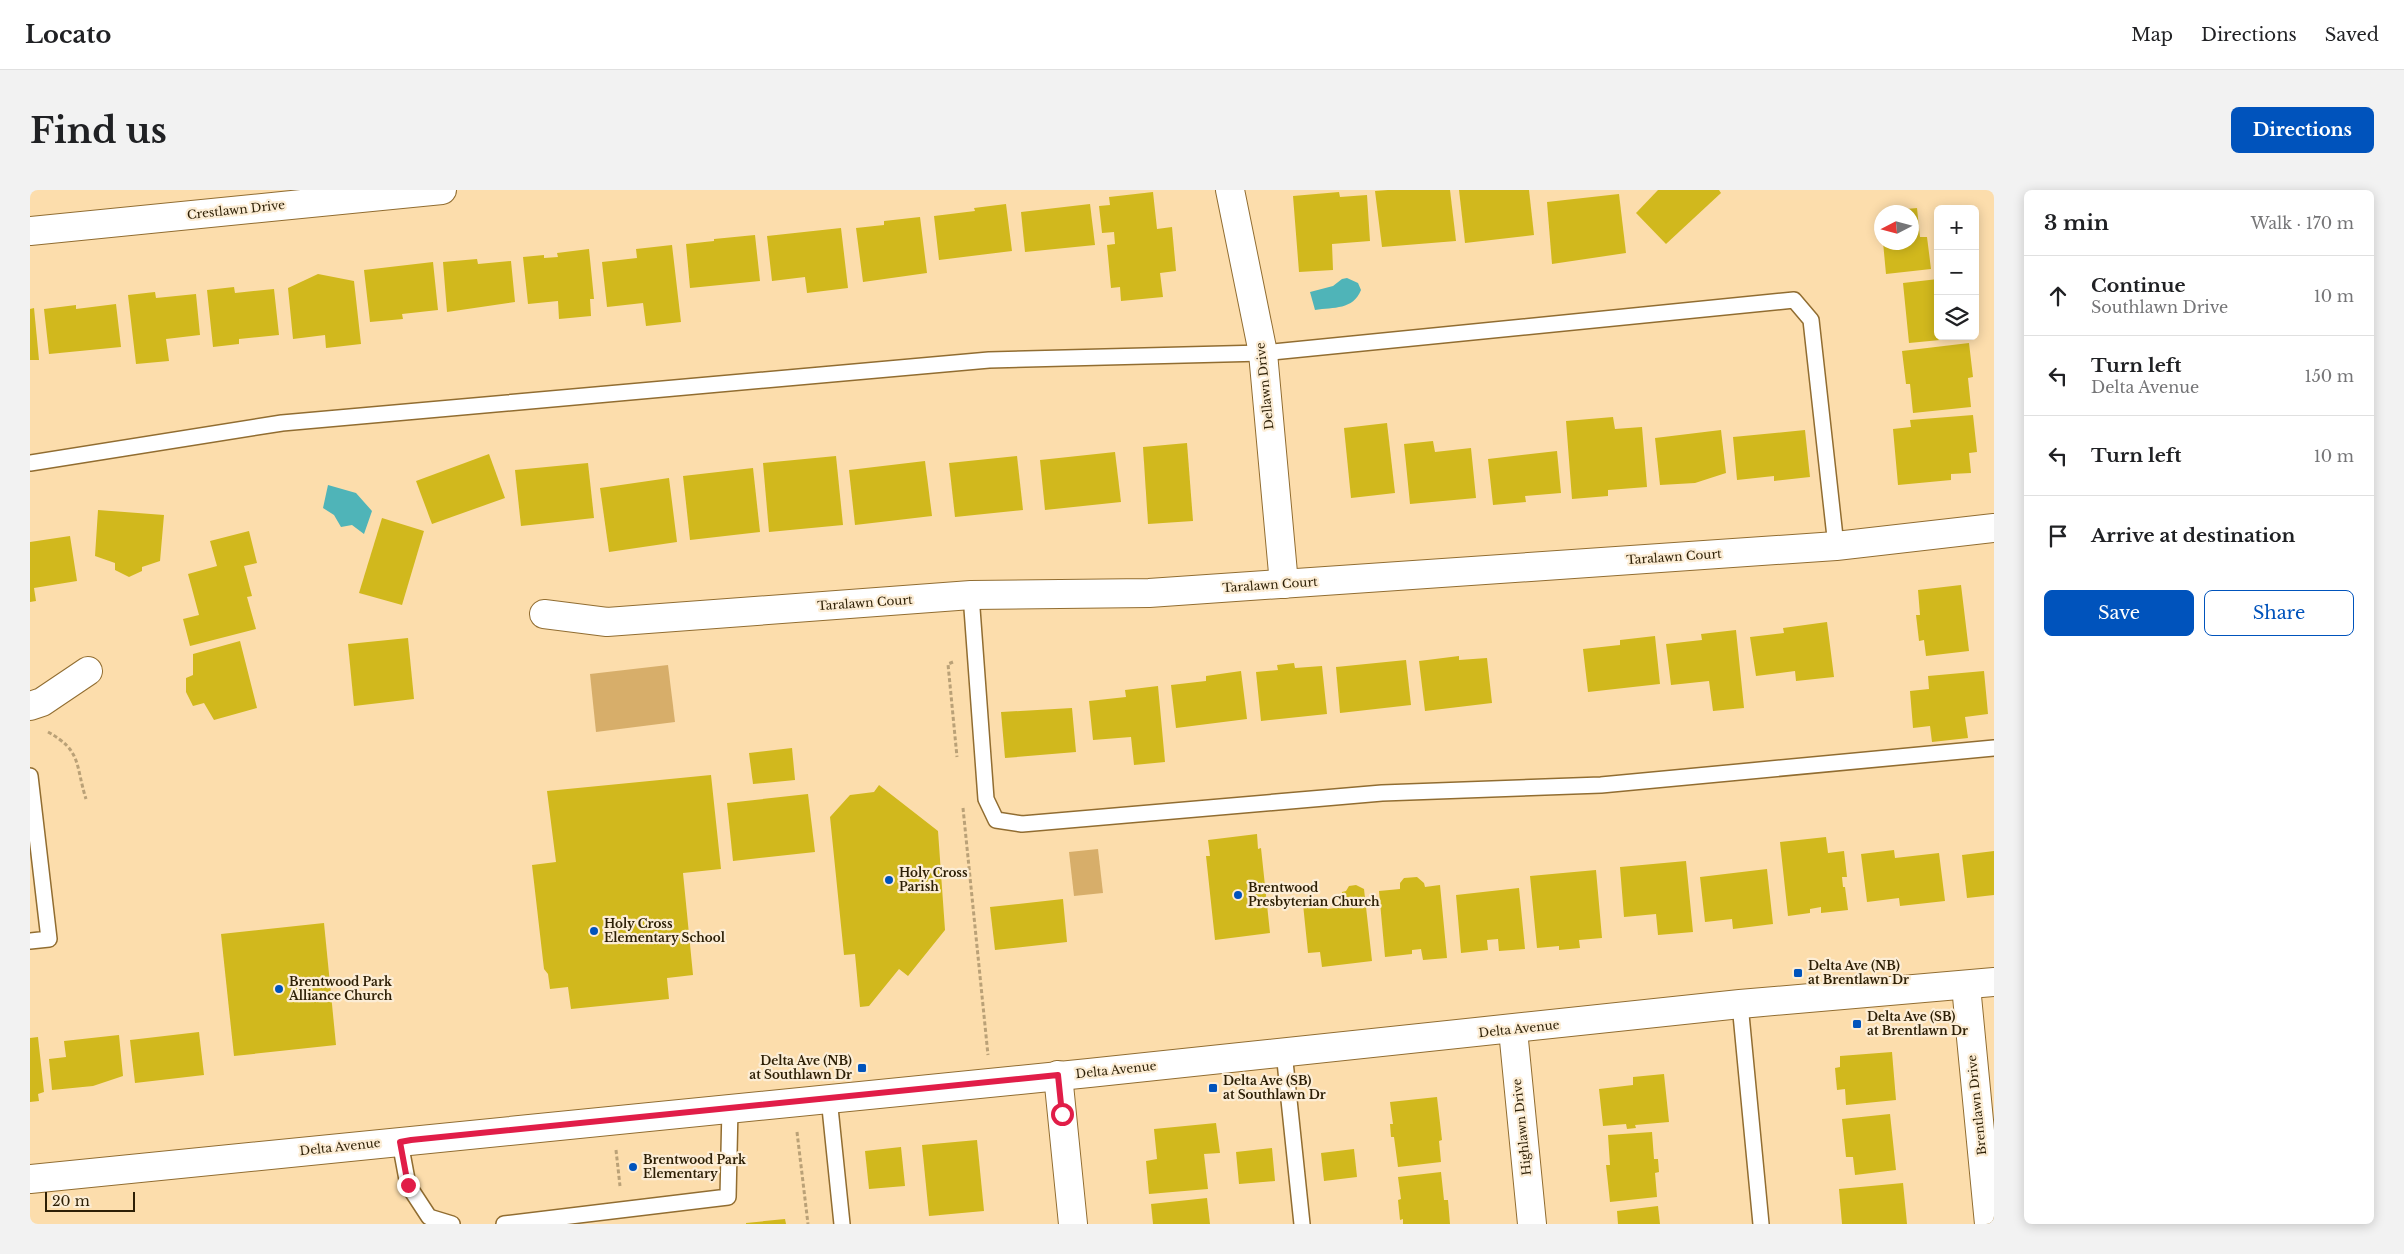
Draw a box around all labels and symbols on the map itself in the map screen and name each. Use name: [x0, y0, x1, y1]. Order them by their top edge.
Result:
street label: Crestlawn Drive: [186, 197, 286, 222]
north arrow: [1874, 205, 1919, 250]
street label: Dellawn Drive: [1252, 341, 1277, 431]
street label: Taralawn Court: [1626, 546, 1723, 567]
street label: Taralawn Court: [1222, 574, 1319, 595]
street label: Taralawn Court: [817, 592, 914, 613]
place label: Holy Cross Parish: [899, 865, 968, 894]
marker: Holy Cross Parish: [883, 874, 895, 886]
place label: Brentwood Presbyterian Church: [1248, 880, 1380, 909]
marker: Brentwood Presbyterian Church: [1232, 889, 1244, 901]
place label: Holy Cross Elementary School: [604, 916, 726, 945]
marker: Holy Cross Elementary School: [588, 925, 600, 937]
place label: Delta Ave (NB) at Brentlawn Dr: [1808, 958, 1909, 987]
marker: Delta Ave (NB) at Brentlawn Dr: [1792, 967, 1804, 979]
place label: Brentwood Park Alliance Church: [288, 974, 393, 1003]
marker: Brentwood Park Alliance Church: [273, 983, 285, 995]
place label: Delta Ave (SB) at Brentlawn Dr: [1867, 1009, 1968, 1038]
street label: Delta Avenue: [1478, 1017, 1560, 1040]
marker: Delta Ave (SB) at Brentlawn Dr: [1851, 1018, 1863, 1030]
place label: Delta Ave (NB) at Southlawn Dr: [749, 1053, 852, 1082]
street label: Brentlawn Drive: [1964, 1054, 1989, 1156]
street label: Delta Avenue: [1075, 1058, 1157, 1081]
marker: Delta Ave (NB) at Southlawn Dr: [856, 1062, 868, 1074]
place label: Delta Ave (SB) at Southlawn Dr: [1223, 1073, 1326, 1102]
street label: Highlawn Drive: [1509, 1078, 1534, 1176]
marker: Delta Ave (SB) at Southlawn Dr: [1207, 1082, 1219, 1094]
route start: [1051, 1103, 1074, 1126]
street label: Delta Avenue: [299, 1135, 381, 1158]
place label: Brentwood Park Elementary: [643, 1152, 747, 1181]
marker: Brentwood Park Elementary: [627, 1161, 639, 1173]
route end: [397, 1174, 420, 1197]
scale bar: [45, 1189, 135, 1212]

